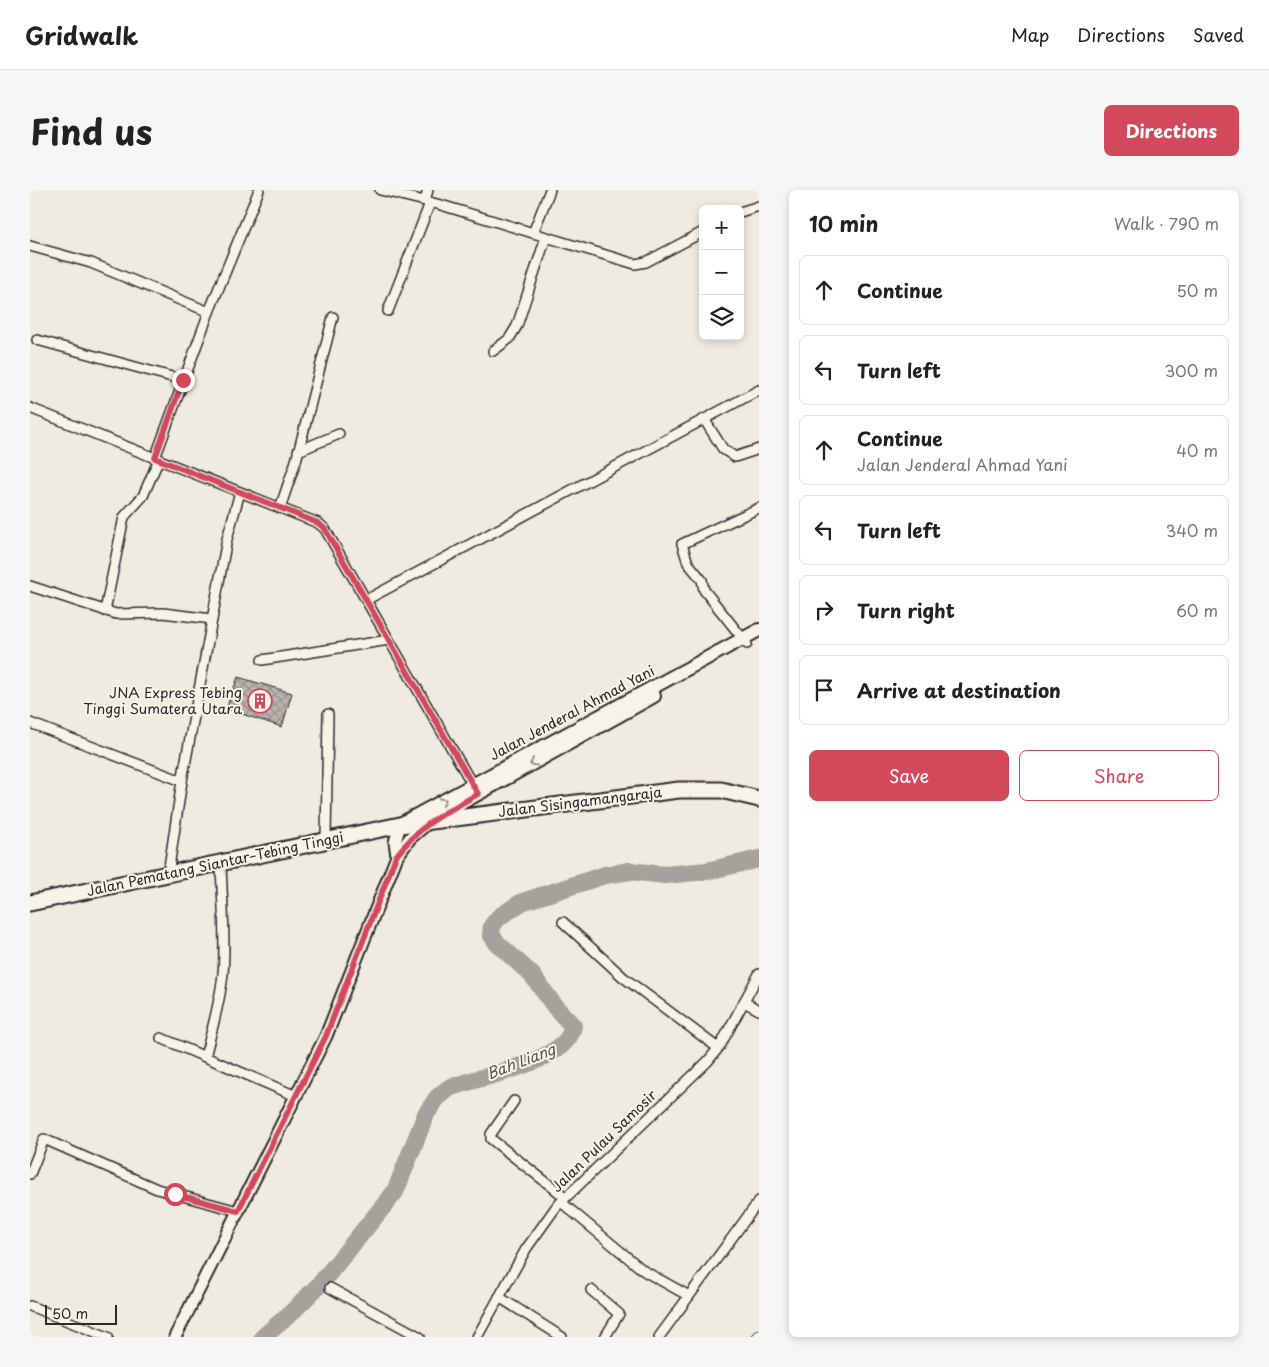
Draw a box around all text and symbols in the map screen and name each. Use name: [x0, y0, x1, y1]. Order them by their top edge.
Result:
text: Gridwalk: [25, 17, 138, 53]
text: Map: [1011, 21, 1049, 48]
text: Directions: [1077, 21, 1165, 48]
text: Saved: [1193, 21, 1244, 48]
text: Find us: [30, 104, 152, 157]
button: Directions: [1104, 105, 1239, 156]
map controls: [699, 205, 744, 340]
button: +: [699, 205, 744, 250]
text: 10 min: [809, 207, 879, 239]
text: Walk · 790 m: [1114, 211, 1219, 235]
button: −: [699, 250, 744, 295]
icon: ahead: [810, 276, 838, 304]
text: Continue: [857, 276, 943, 304]
text: 50 m: [1177, 278, 1218, 302]
button: layers: [699, 295, 744, 340]
icon: left: [810, 356, 838, 384]
text: Turn left: [857, 356, 941, 384]
text: 300 m: [1164, 358, 1218, 382]
route end: [172, 369, 195, 392]
text: Continue: [857, 424, 943, 452]
icon: ahead: [810, 436, 838, 464]
text: 40 m: [1176, 438, 1218, 462]
text: Jalan Jenderal Ahmad Yani: [857, 452, 1068, 476]
icon: left: [810, 516, 838, 544]
text: Turn left: [857, 516, 941, 544]
text: 340 m: [1166, 518, 1218, 542]
icon: right: [810, 596, 838, 624]
text: Turn right: [857, 596, 955, 624]
text: 60 m: [1176, 598, 1218, 622]
street label: Jalan Jenderal Ahmad Yani: [485, 660, 658, 765]
icon: arrive: [810, 676, 838, 704]
text: Arrive at destination: [857, 676, 1061, 704]
place label: JNA Express Tebing Tinggi Sumatera Utara: [83, 682, 242, 719]
building icon: JNA Express Tebing Tinggi Sumatera Utara: [247, 688, 273, 714]
button: Save: [809, 750, 1009, 801]
button: Share: [1019, 750, 1219, 801]
one-way arrow: [529, 757, 538, 767]
street label: Jalan Sisingamangaraja: [497, 781, 663, 822]
one-way arrow: [437, 797, 446, 807]
street label: Jalan Pematang Siantar–Tebing Tinggi: [85, 826, 345, 901]
water label: Bah Liang: [483, 1036, 559, 1084]
street label: Jalan Pulau Samosir: [546, 1084, 661, 1197]
route start: [164, 1183, 187, 1206]
scale bar: [45, 1302, 118, 1325]
text: 50 m: [52, 1303, 88, 1324]

